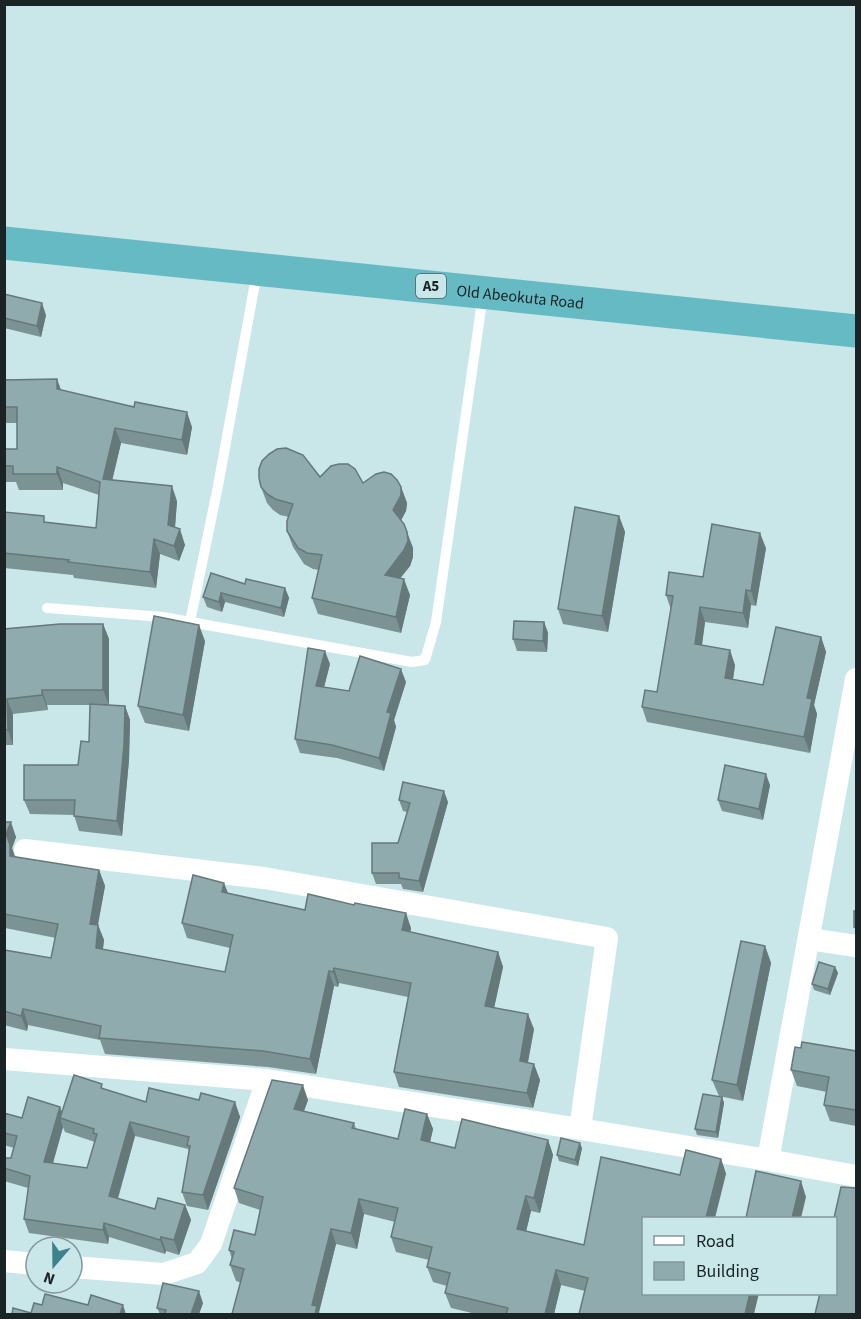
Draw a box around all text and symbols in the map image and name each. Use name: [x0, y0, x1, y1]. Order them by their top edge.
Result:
road number: A5: [416, 274, 446, 298]
street label: Old Abeokuta Road: [455, 280, 585, 315]
legend: [642, 1217, 837, 1295]
text: Road: [696, 1229, 735, 1254]
north arrow: [24, 1235, 84, 1295]
text: Building: [696, 1259, 759, 1284]
text: N: [40, 1266, 58, 1290]

